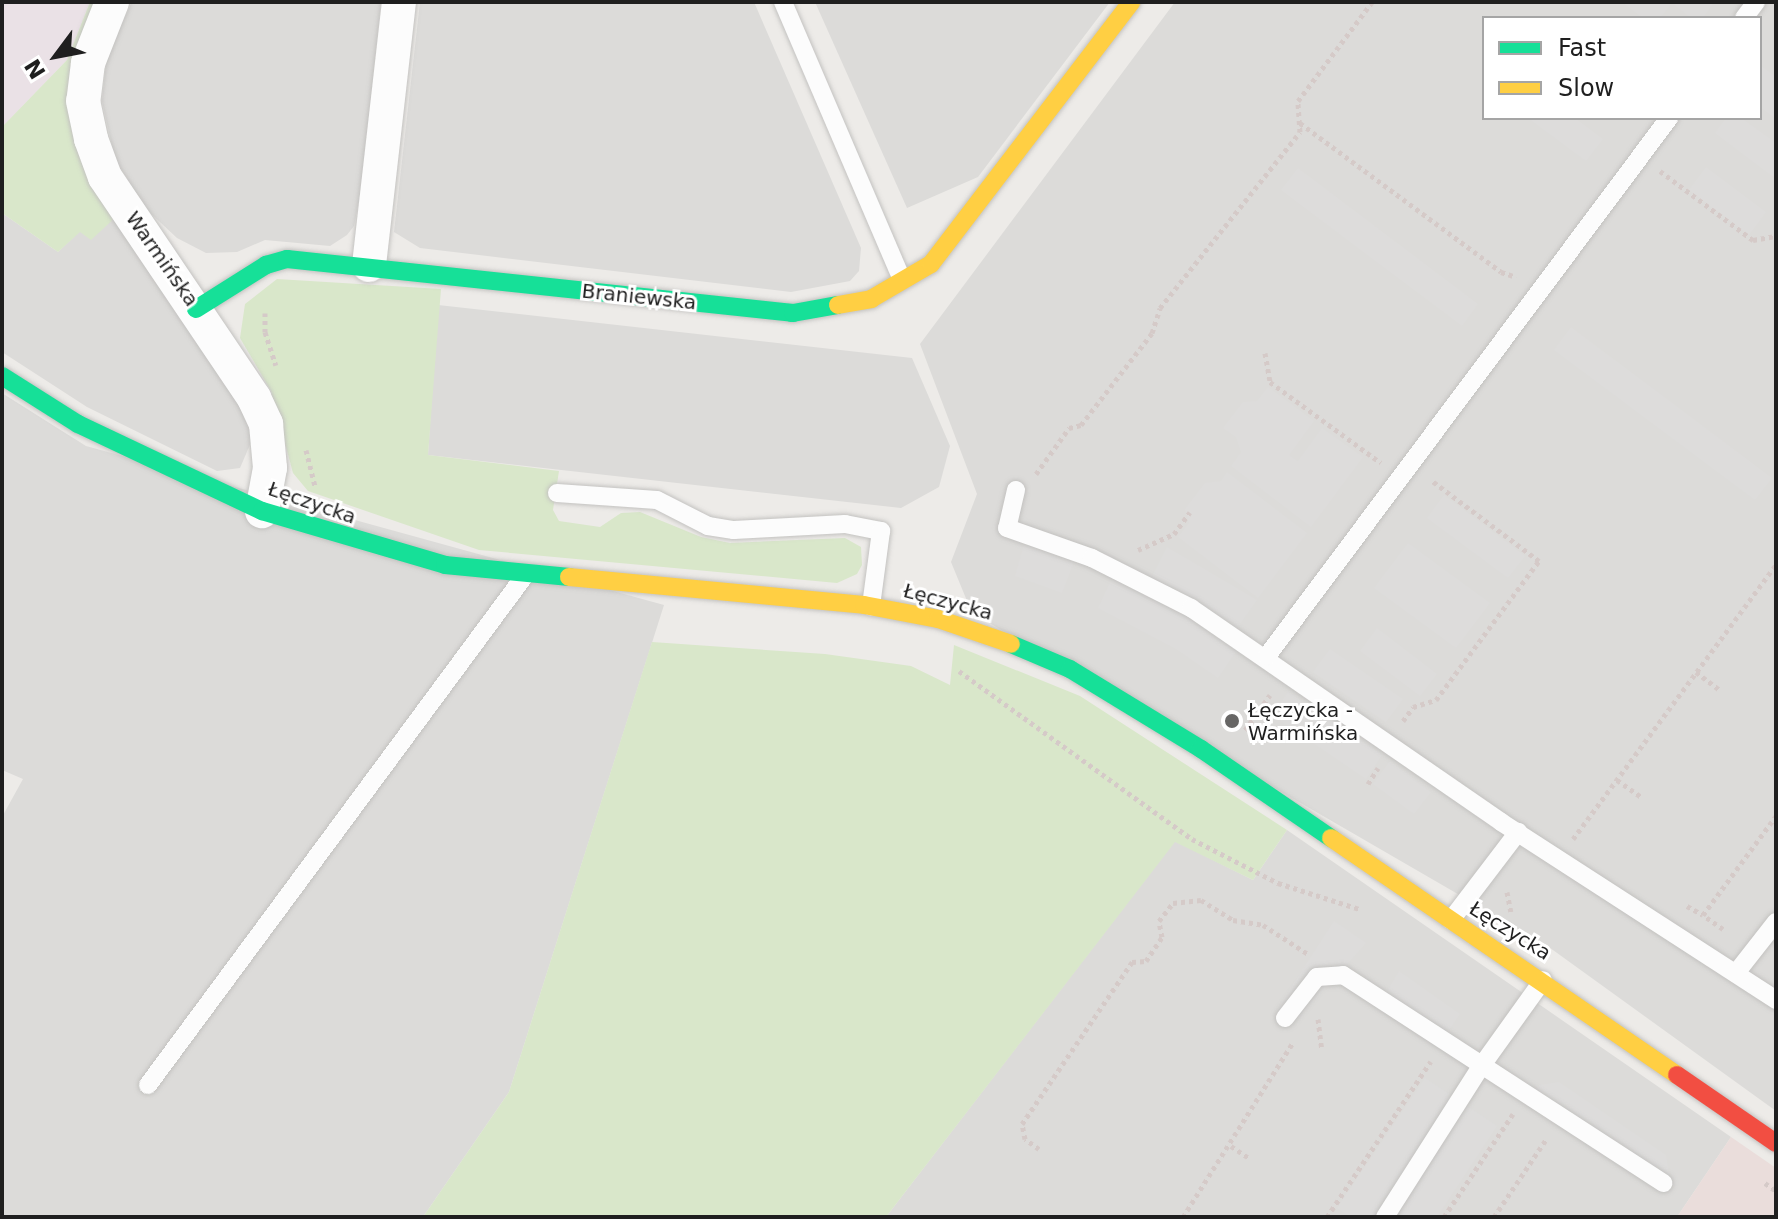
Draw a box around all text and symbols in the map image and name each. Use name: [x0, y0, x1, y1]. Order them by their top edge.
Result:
north arrow: [16, 16, 96, 96]
legend: [1482, 16, 1762, 120]
text: Fast: [1558, 34, 1606, 62]
text: N: [20, 55, 51, 83]
text: Slow: [1558, 74, 1614, 102]
street label: Warmińska: [121, 207, 203, 311]
street label: Braniewska: [581, 279, 697, 315]
street label: Łęczycka: [265, 477, 359, 529]
street label: Łęczycka: [901, 579, 995, 625]
place label: Łęczycka - Warmińska: [1248, 698, 1358, 745]
marker: Łęczycka - Warmińska: [1223, 712, 1241, 730]
street label: Łęczycka: [1465, 897, 1555, 965]

